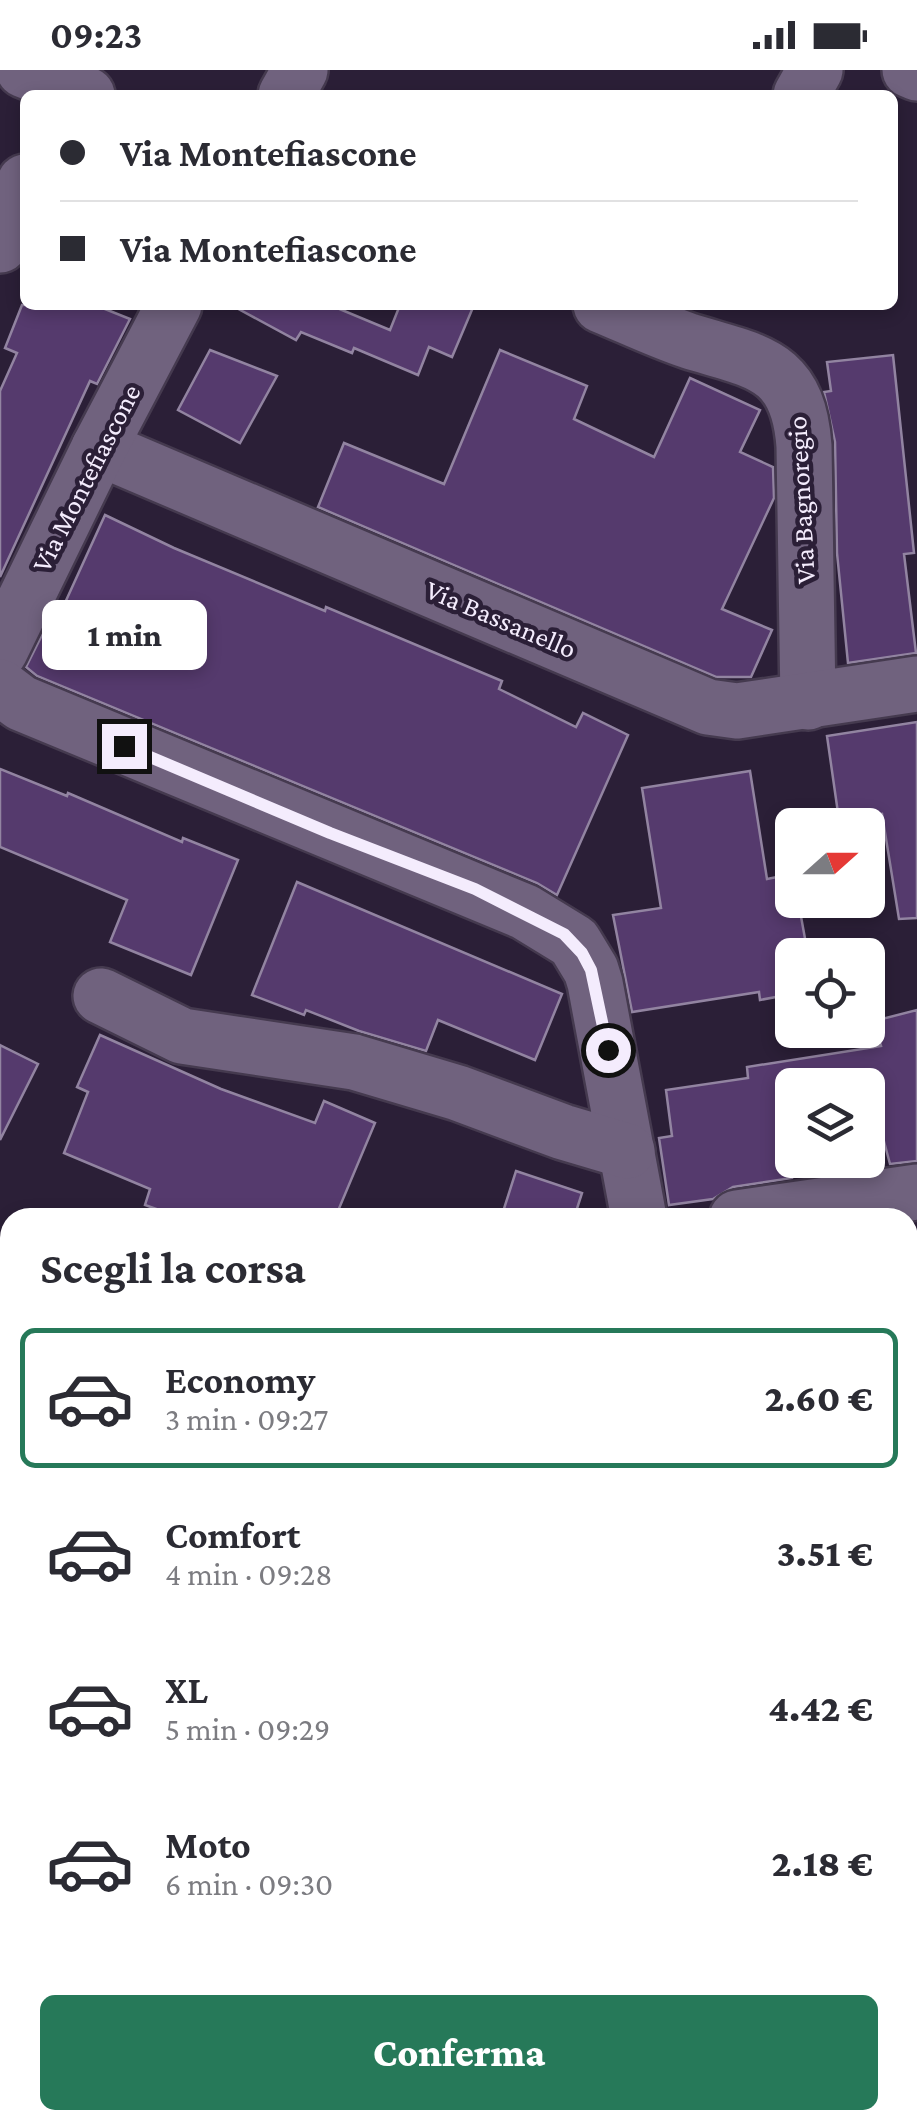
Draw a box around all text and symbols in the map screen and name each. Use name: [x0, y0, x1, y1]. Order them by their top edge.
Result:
text: 09:23: [50, 14, 142, 56]
text: Via Montefiascone: [120, 132, 417, 174]
text: Via Montefiascone: [120, 228, 417, 270]
street label: Via Montefiascone: [25, 379, 147, 577]
street label: Via Bagnoregio: [781, 415, 821, 585]
street label: Via Bassanello: [421, 573, 581, 665]
callout: 1 min: [42, 601, 206, 671]
text: 1 min: [87, 617, 162, 653]
route end: [102, 724, 147, 769]
north arrow: [775, 808, 885, 918]
map controls: [775, 808, 885, 1178]
button: locate: [775, 938, 885, 1048]
route start: [586, 1028, 631, 1073]
button: layers: [775, 1068, 885, 1178]
text: Scegli la corsa: [40, 1243, 306, 1293]
icon: car: [45, 1353, 135, 1443]
text: Economy: [165, 1359, 315, 1401]
text: 2.60 €: [765, 1377, 873, 1419]
text: 3 min · 09:27: [165, 1401, 328, 1437]
icon: car: [45, 1508, 135, 1598]
text: Comfort: [165, 1514, 301, 1556]
text: 3.51 €: [777, 1532, 873, 1574]
text: 4 min · 09:28: [165, 1556, 332, 1592]
icon: car: [45, 1663, 135, 1753]
text: XL: [165, 1669, 208, 1711]
text: 4.42 €: [768, 1687, 873, 1729]
text: 5 min · 09:29: [165, 1711, 330, 1747]
icon: car: [45, 1818, 135, 1908]
text: Moto: [165, 1824, 251, 1866]
text: 2.18 €: [772, 1842, 873, 1884]
text: 6 min · 09:30: [165, 1866, 333, 1902]
button: Conferma: [40, 1995, 878, 2110]

